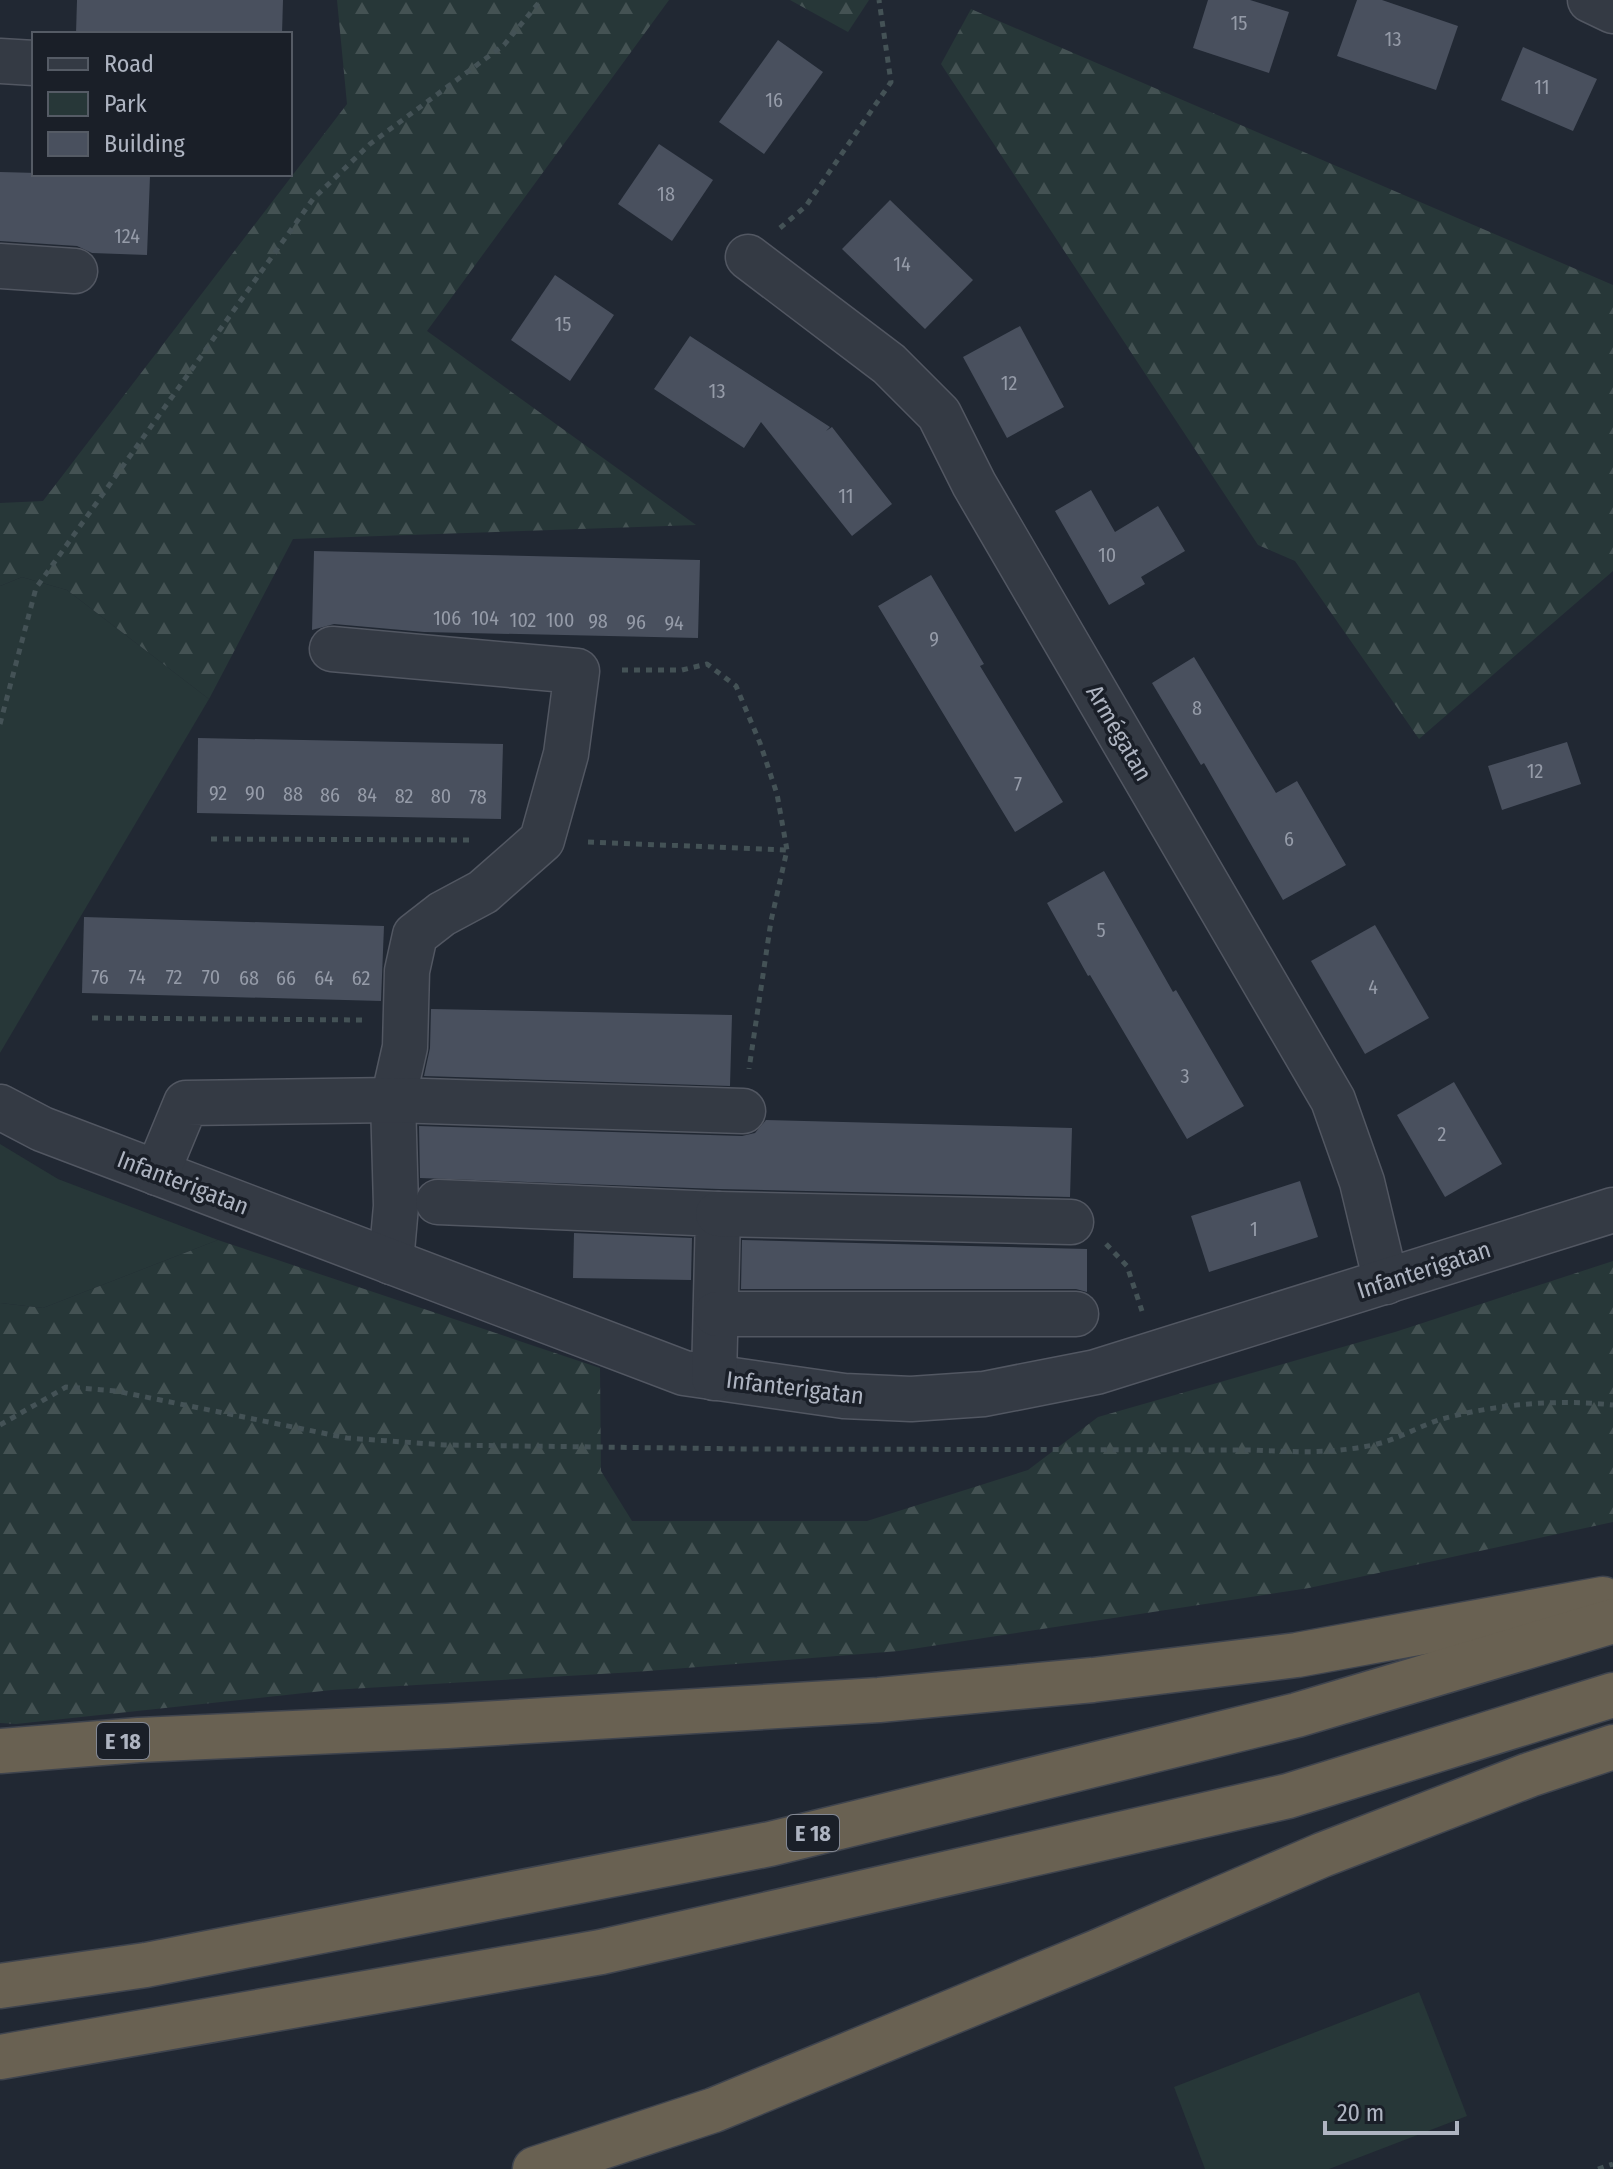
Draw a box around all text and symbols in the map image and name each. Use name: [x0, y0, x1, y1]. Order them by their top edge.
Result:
house number: 15: [1231, 11, 1247, 35]
house number: 13: [1385, 27, 1401, 51]
legend: [32, 32, 292, 176]
text: Road: [104, 50, 154, 78]
house number: 11: [1534, 75, 1550, 99]
house number: 16: [765, 88, 783, 112]
text: Park: [104, 90, 147, 118]
text: Building: [104, 130, 186, 158]
house number: 18: [657, 182, 675, 206]
house number: 124: [114, 224, 140, 248]
house number: 14: [893, 252, 911, 276]
house number: 15: [555, 312, 571, 336]
house number: 12: [1001, 371, 1017, 395]
house number: 13: [709, 379, 725, 403]
house number: 11: [838, 484, 854, 508]
house number: 10: [1098, 543, 1116, 567]
house number: 106: [433, 606, 461, 630]
house number: 104: [471, 606, 499, 630]
house number: 102: [510, 608, 537, 632]
house number: 100: [546, 608, 574, 632]
house number: 98: [588, 609, 608, 633]
house number: 96: [626, 610, 646, 634]
house number: 94: [664, 611, 684, 635]
house number: 9: [929, 627, 939, 651]
street label: Armégatan: [1080, 680, 1158, 786]
house number: 8: [1192, 696, 1202, 720]
house number: 12: [1527, 759, 1543, 783]
house number: 7: [1014, 772, 1022, 796]
house number: 92: [209, 781, 227, 805]
house number: 90: [245, 781, 265, 805]
house number: 88: [283, 782, 303, 806]
house number: 86: [320, 783, 340, 807]
house number: 84: [357, 783, 377, 807]
house number: 82: [395, 784, 414, 808]
house number: 80: [431, 784, 451, 808]
house number: 78: [469, 785, 487, 809]
house number: 6: [1284, 827, 1294, 851]
house number: 5: [1096, 918, 1106, 942]
house number: 76: [91, 965, 109, 989]
house number: 74: [128, 965, 146, 989]
house number: 72: [166, 965, 183, 989]
house number: 70: [202, 965, 220, 989]
house number: 68: [239, 966, 259, 990]
house number: 66: [276, 966, 296, 990]
house number: 64: [314, 966, 334, 990]
house number: 62: [352, 966, 370, 990]
house number: 4: [1368, 975, 1378, 999]
house number: 3: [1180, 1064, 1190, 1088]
house number: 2: [1438, 1122, 1447, 1146]
street label: Infanterigatan: [113, 1145, 253, 1221]
house number: 1: [1250, 1217, 1258, 1241]
street label: Infanterigatan: [1354, 1235, 1494, 1305]
street label: Infanterigatan: [724, 1366, 866, 1410]
road number: E 18: [97, 1723, 149, 1759]
road number: E 18: [787, 1815, 839, 1851]
scale bar: [1325, 2085, 1457, 2135]
text: 20 m: [1337, 2099, 1384, 2127]

